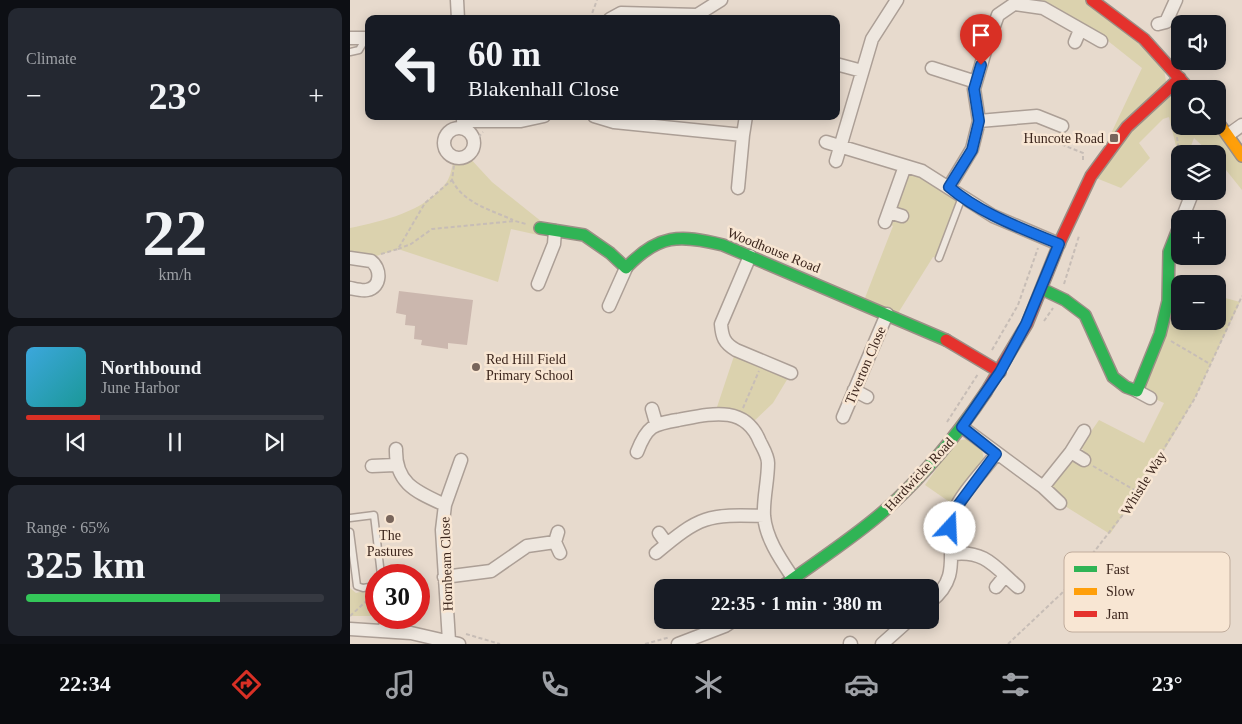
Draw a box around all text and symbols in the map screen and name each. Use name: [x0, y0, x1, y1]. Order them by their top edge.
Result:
pin: [960, 14, 1002, 65]
map controls: [1171, 15, 1226, 330]
button: sound: [1171, 15, 1226, 70]
icon: arrive: [967, 21, 995, 49]
icon: left: [385, 35, 450, 100]
text: 60 m: [468, 35, 541, 74]
text: Climate: [26, 50, 77, 67]
text: 23°: [148, 75, 202, 117]
text: Blakenhall Close: [468, 76, 619, 101]
text: −: [26, 80, 42, 111]
text: +: [308, 80, 324, 111]
button: search: [1171, 80, 1226, 135]
place label: Huncote Road: [1024, 131, 1104, 146]
marker: Huncote Road: [1108, 132, 1120, 144]
button: layers: [1171, 145, 1226, 200]
text: 22: [143, 197, 208, 269]
button: +: [1171, 210, 1226, 265]
street label: Woodhouse Road: [725, 225, 822, 276]
text: km/h: [159, 266, 191, 283]
button: −: [1171, 275, 1226, 330]
street label: Tiverton Close: [842, 324, 889, 406]
place label: Red Hill Field Primary School: [486, 352, 574, 383]
text: Northbound: [101, 357, 201, 378]
marker: Red Hill Field Primary School: [470, 361, 482, 373]
text: June Harbor: [101, 379, 180, 396]
icon: previous: [62, 428, 90, 456]
icon: pause: [161, 428, 189, 456]
icon: next: [260, 428, 288, 456]
street label: Hardwicke Road: [882, 435, 957, 514]
street label: Whistle Way: [1118, 449, 1169, 518]
position arrow: [923, 501, 975, 553]
marker: The Pastures: [384, 513, 396, 525]
street label: Hornbeam Close: [437, 517, 456, 611]
text: Range · 65%: [26, 519, 110, 536]
place label: The Pastures: [367, 528, 413, 559]
text: 325 km: [26, 544, 145, 586]
legend: [1064, 552, 1230, 632]
text: Fast: [1106, 562, 1129, 577]
speed limit sign: 30: [365, 564, 430, 629]
text: Slow: [1106, 584, 1136, 599]
text: 22:35 · 1 min · 380 m: [711, 593, 882, 614]
text: Jam: [1106, 607, 1129, 622]
icon: directions: [229, 667, 264, 702]
icon: music: [383, 667, 418, 702]
icon: phone: [537, 667, 572, 702]
icon: climate: [691, 667, 726, 702]
icon: car: [844, 667, 879, 702]
icon: filters: [998, 667, 1033, 702]
text: 22:34: [59, 671, 111, 696]
text: 23°: [1152, 671, 1183, 696]

